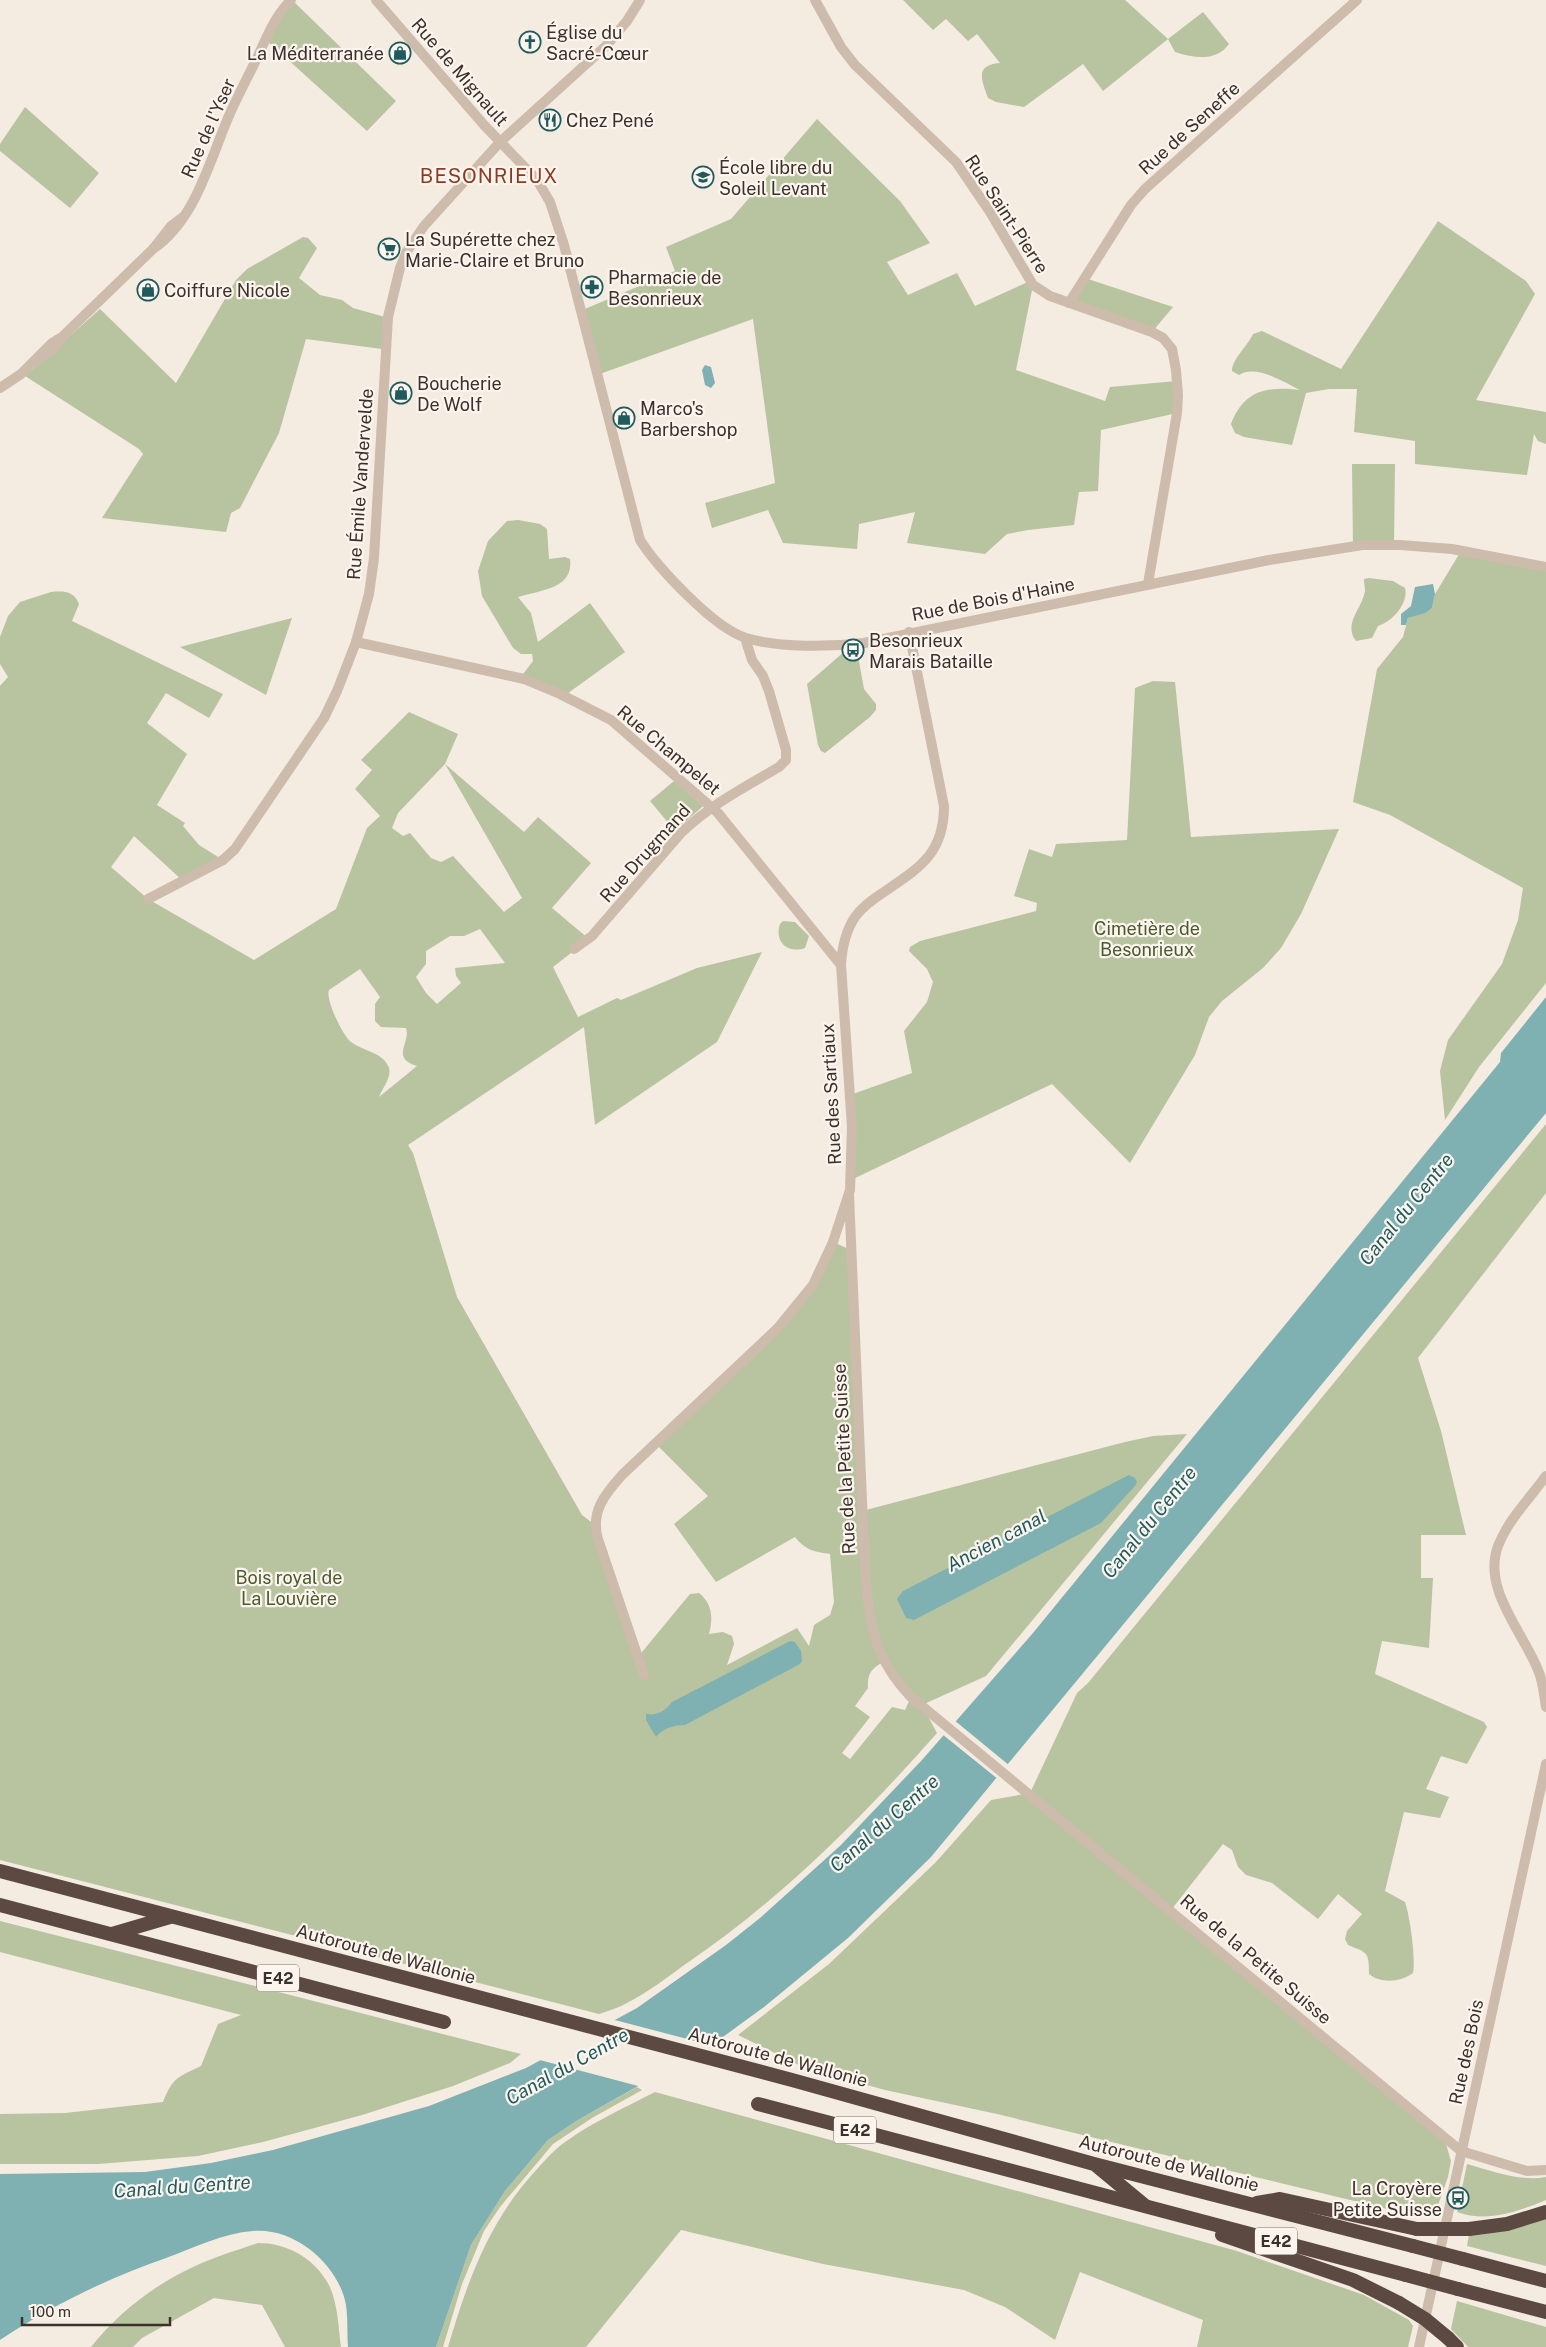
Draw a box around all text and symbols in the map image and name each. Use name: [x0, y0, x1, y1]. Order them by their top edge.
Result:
street label: Rue de Mignault: [407, 14, 513, 130]
place label: Église du Sacré-Cœur: [546, 21, 649, 64]
church icon: Église du Sacré-Cœur: [518, 30, 542, 54]
shop icon: La Méditerranée: [388, 41, 412, 65]
place label: La Méditerranée: [247, 43, 384, 64]
street label: Rue de l'Yser: [177, 75, 239, 181]
street label: Rue de Seneffe: [1134, 77, 1244, 179]
restaurant icon: Chez Pené: [538, 108, 562, 132]
place label: Chez Pené: [566, 110, 654, 131]
street label: Rue Saint-Pierre: [961, 151, 1053, 277]
place label: École libre du Soleil Levant: [719, 156, 832, 199]
district label: BESONRIEUX: [420, 164, 558, 188]
school or university icon: École libre du Soleil Levant: [691, 165, 715, 189]
place label: La Supérette chez Marie-Claire et Bruno: [405, 229, 584, 271]
supermarket icon: La Supérette chez Marie-Claire et Bruno: [377, 237, 401, 261]
place label: Pharmacie de Besonrieux: [608, 267, 722, 309]
pharmacy icon: Pharmacie de Besonrieux: [580, 275, 604, 299]
shop icon: Coiffure Nicole: [136, 278, 160, 302]
place label: Coiffure Nicole: [164, 280, 290, 301]
place label: Boucherie De Wolf: [417, 373, 502, 415]
shop icon: Boucherie De Wolf: [389, 381, 413, 405]
street label: Rue Émile Vandervelde: [342, 387, 377, 580]
place label: Marco's Barbershop: [640, 398, 737, 440]
shop icon: Marco's Barbershop: [612, 406, 636, 430]
street label: Rue de Bois d'Haine: [910, 573, 1076, 625]
place label: Besonrieux Marais Bataille: [869, 630, 993, 672]
bus stop icon: Besonrieux Marais Bataille: [841, 638, 865, 662]
street label: Rue Champelet: [613, 701, 725, 799]
street label: Rue Drugmand: [595, 800, 695, 906]
park label: Cimetière de Besonrieux: [1094, 918, 1200, 960]
street label: Rue des Sartiaux: [817, 1023, 845, 1165]
water label: Canal du Centre: [1354, 1149, 1458, 1269]
street label: Rue de la Petite Suisse: [829, 1363, 859, 1555]
water label: Canal du Centre: [1097, 1462, 1201, 1582]
water label: Ancien canal: [942, 1505, 1050, 1575]
park label: Bois royal de La Louvière: [235, 1567, 343, 1609]
water label: Canal du Centre: [825, 1770, 943, 1876]
street label: Rue de la Petite Suisse: [1176, 1890, 1336, 2028]
street label: Autoroute de Wallonie: [294, 1920, 478, 1988]
road number: E42: [257, 1965, 299, 1992]
street label: Rue des Bois: [1445, 1998, 1487, 2106]
water label: Canal du Centre: [502, 2023, 632, 2109]
street label: Autoroute de Wallonie: [686, 2023, 870, 2091]
road number: E42: [834, 2116, 876, 2144]
street label: Autoroute de Wallonie: [1077, 2130, 1261, 2196]
water label: Canal du Centre: [113, 2170, 251, 2202]
place label: La Croyère Petite Suisse: [1333, 2178, 1442, 2220]
bus stop icon: La Croyère Petite Suisse: [1446, 2186, 1470, 2210]
road number: E42: [1255, 2228, 1297, 2254]
scale bar: [22, 2294, 170, 2326]
text: 100 m: [30, 2303, 71, 2320]

